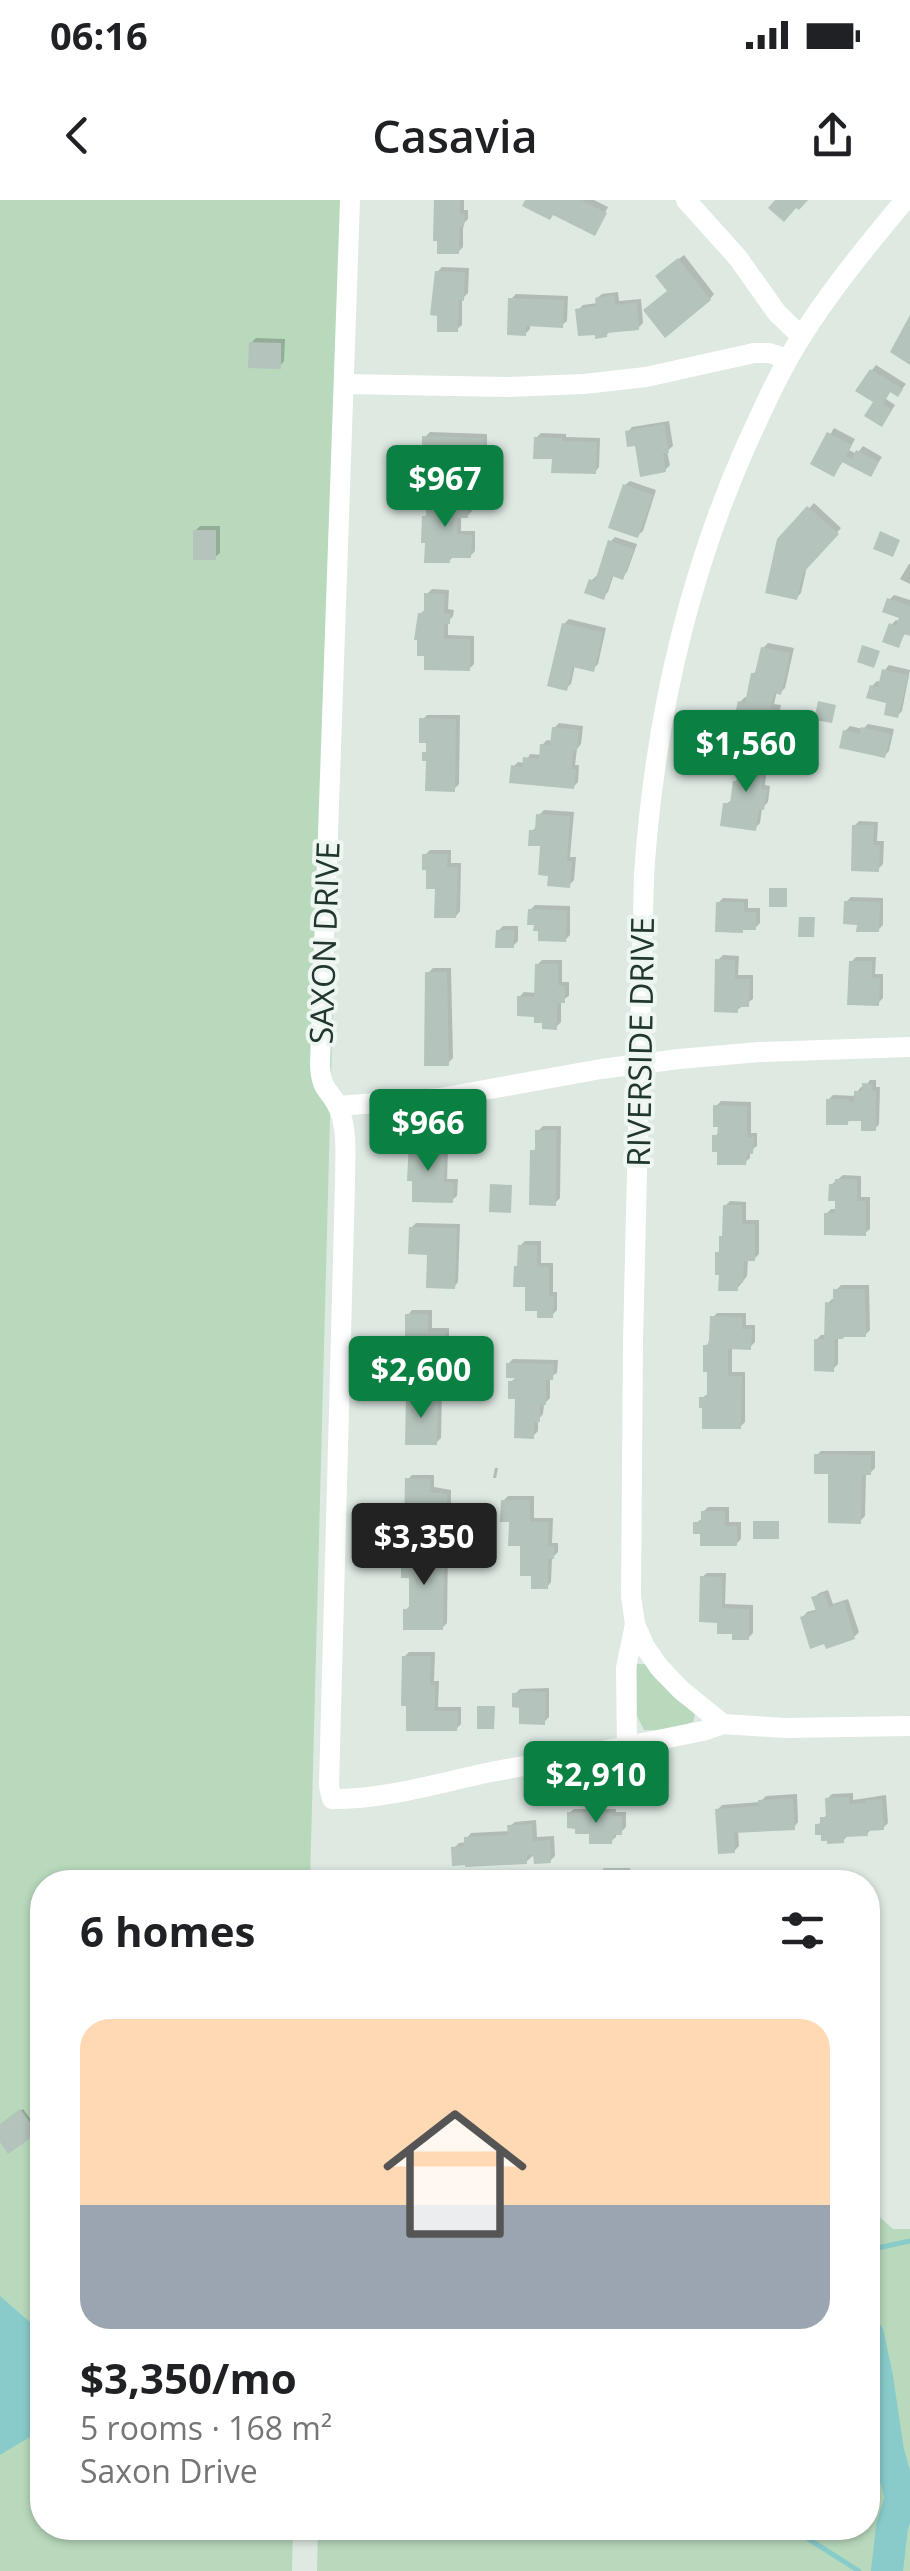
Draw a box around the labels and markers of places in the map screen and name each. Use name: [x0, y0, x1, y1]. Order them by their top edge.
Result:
pin: $967: [386, 445, 504, 530]
pin: $1,560: [665, 710, 827, 795]
pin: $966: [369, 1089, 487, 1174]
pin: $2,600: [340, 1336, 502, 1421]
pin: $3,350: [343, 1503, 505, 1588]
pin: $2,910: [515, 1741, 677, 1826]

